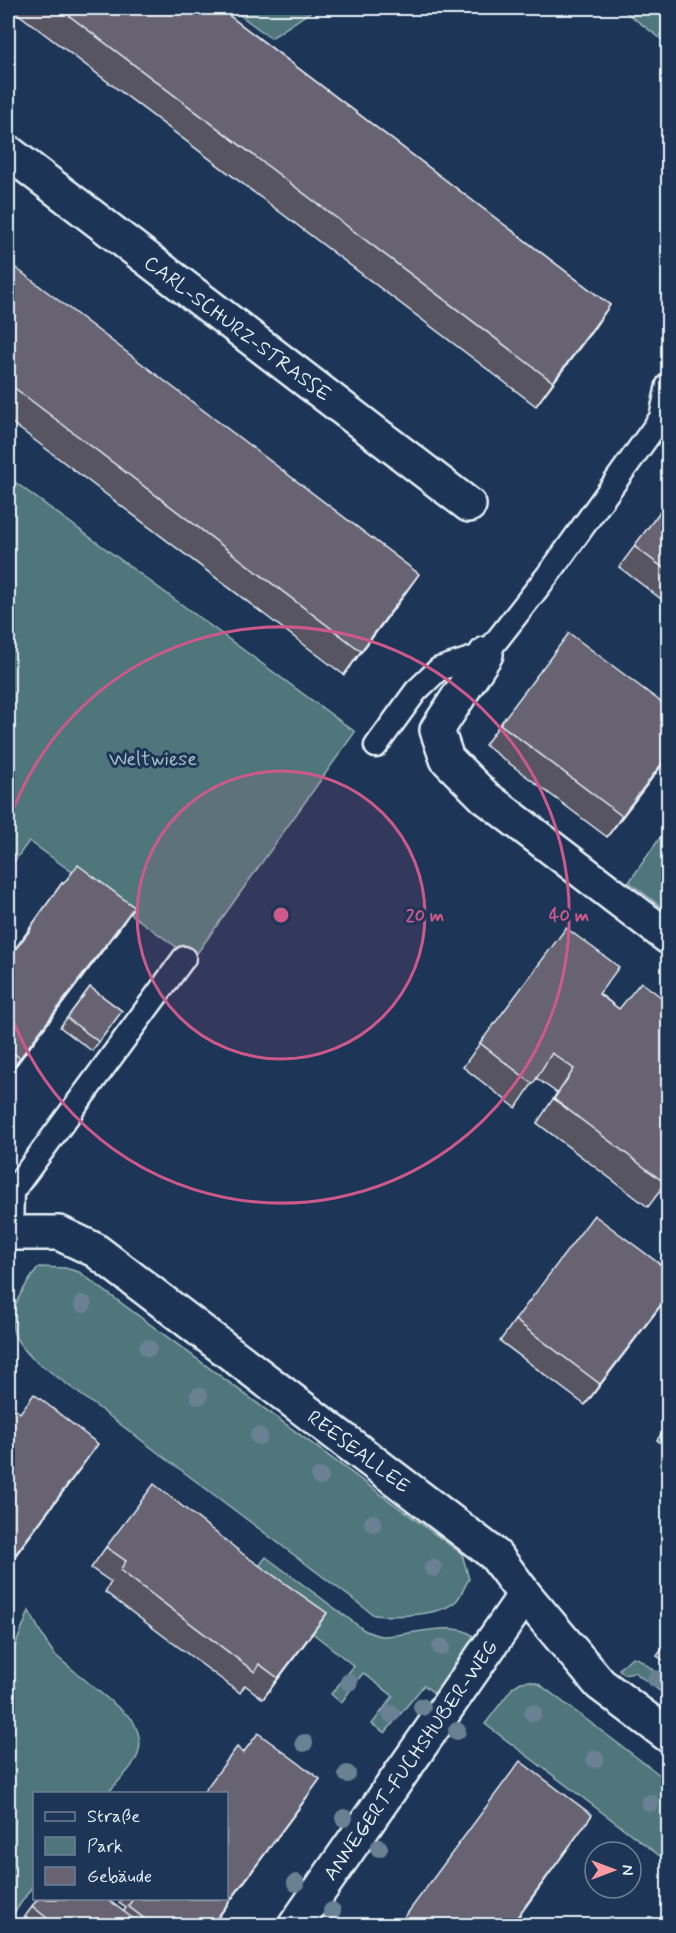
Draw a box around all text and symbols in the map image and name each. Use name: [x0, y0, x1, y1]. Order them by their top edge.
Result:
street label: CARL-SCHURZ-STRASSE: [138, 250, 336, 409]
park label: Weltwiese: [109, 746, 197, 773]
text: 20 m: [406, 904, 444, 928]
text: 40 m: [549, 904, 589, 928]
centre of rings: [271, 905, 291, 925]
street label: REESEALLEE: [301, 1405, 415, 1500]
street label: ANNEGERT-FUCHSHUBER-WEG: [318, 1635, 505, 1886]
legend: [33, 1792, 228, 1900]
text: Straße: [87, 1805, 140, 1829]
text: Park: [87, 1835, 123, 1859]
north arrow: [583, 1840, 643, 1900]
text: Gebäude: [87, 1865, 152, 1889]
text: N: [616, 1865, 637, 1875]

